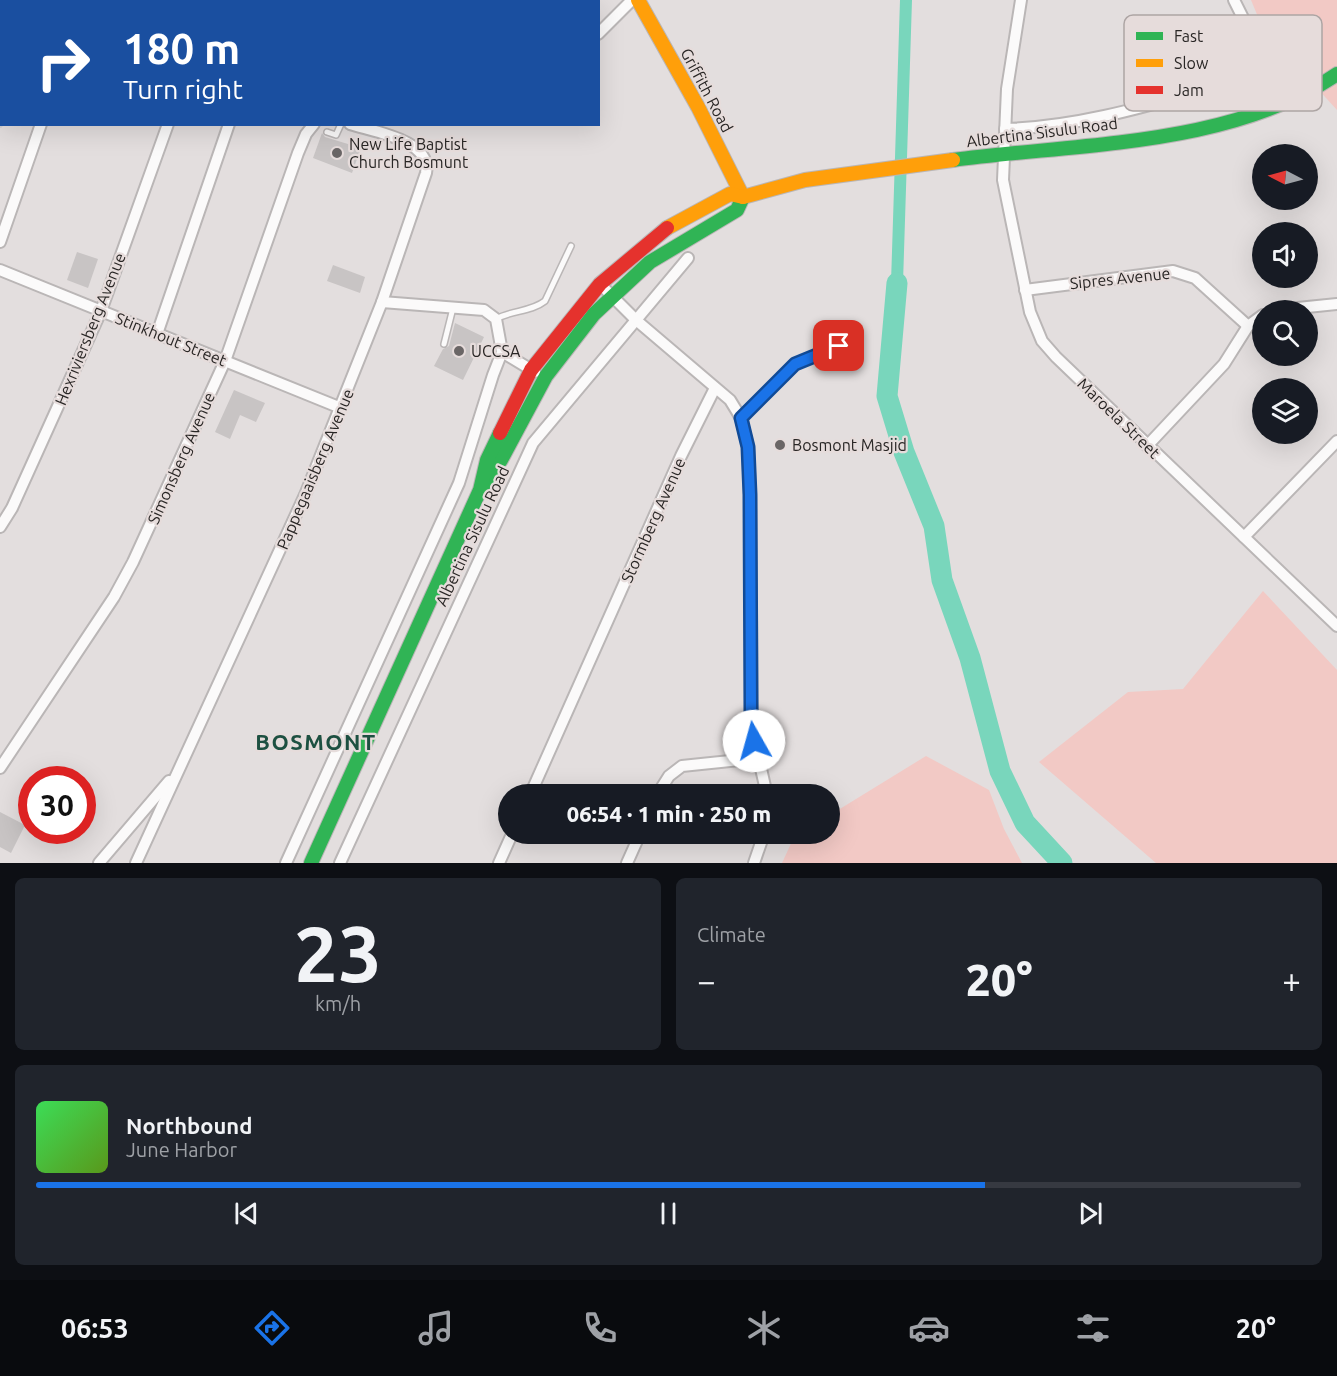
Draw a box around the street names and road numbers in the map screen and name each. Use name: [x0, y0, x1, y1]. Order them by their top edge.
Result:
street label: Griffith Road: [677, 45, 737, 135]
street label: Albertina Sisulu Road: [965, 114, 1119, 150]
street label: Hexriviersberg Avenue: [51, 250, 129, 408]
street label: Sipres Avenue: [1069, 264, 1171, 292]
street label: Stinkhout Street: [113, 309, 230, 370]
street label: Maroela Street: [1074, 374, 1164, 462]
street label: Pappegaaisberg Avenue: [273, 386, 357, 552]
street label: Simonsberg Avenue: [144, 389, 218, 527]
street label: Stormberg Avenue: [617, 455, 689, 585]
street label: Albertina Sisulu Road: [432, 463, 512, 609]

